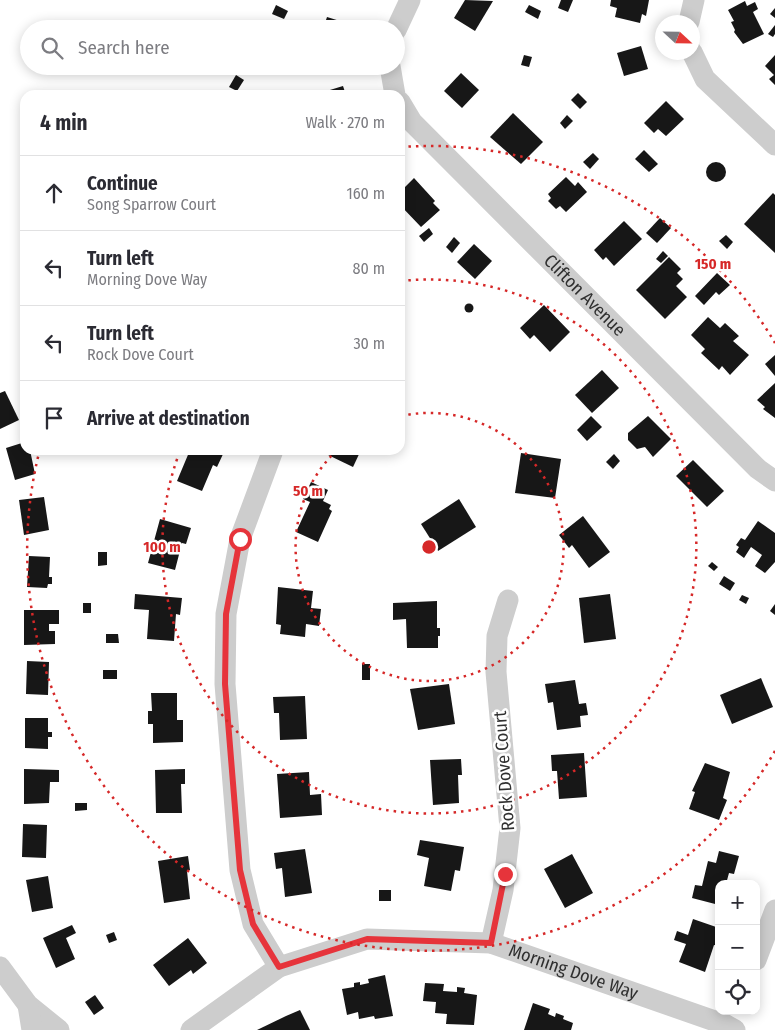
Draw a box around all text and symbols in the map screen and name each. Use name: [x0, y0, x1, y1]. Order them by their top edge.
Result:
north arrow: [655, 15, 700, 60]
search box: [20, 20, 405, 75]
icon: search: [38, 34, 66, 62]
text: Search here: [78, 36, 170, 59]
text: 4 min: [40, 110, 88, 136]
text: Walk · 270 m: [306, 113, 385, 132]
text: Continue: [87, 172, 158, 195]
icon: ahead: [40, 179, 68, 207]
text: 160 m: [346, 184, 385, 203]
text: Song Sparrow Court: [87, 195, 216, 214]
text: Turn left: [87, 247, 154, 270]
street label: Clifton Avenue: [539, 250, 630, 341]
icon: left: [40, 254, 68, 282]
text: 150 m: [695, 255, 731, 273]
text: 80 m: [353, 259, 385, 278]
text: Morning Dove Way: [87, 270, 207, 289]
text: Turn left: [87, 322, 154, 345]
icon: left: [40, 329, 68, 357]
text: 30 m: [353, 334, 385, 353]
text: Rock Dove Court: [87, 345, 194, 364]
icon: arrive: [40, 404, 68, 432]
text: Arrive at destination: [87, 407, 250, 430]
text: 50 m: [293, 482, 323, 500]
route start: [229, 528, 252, 551]
text: 100 m: [143, 538, 181, 556]
centre of rings: [420, 538, 438, 556]
street label: Rock Dove Court: [489, 710, 519, 832]
route end: [494, 863, 517, 886]
map controls: [715, 880, 760, 1015]
button: +: [715, 880, 760, 925]
button: −: [715, 925, 760, 970]
street label: Morning Dove Way: [506, 939, 641, 1004]
button: locate: [715, 970, 760, 1015]

